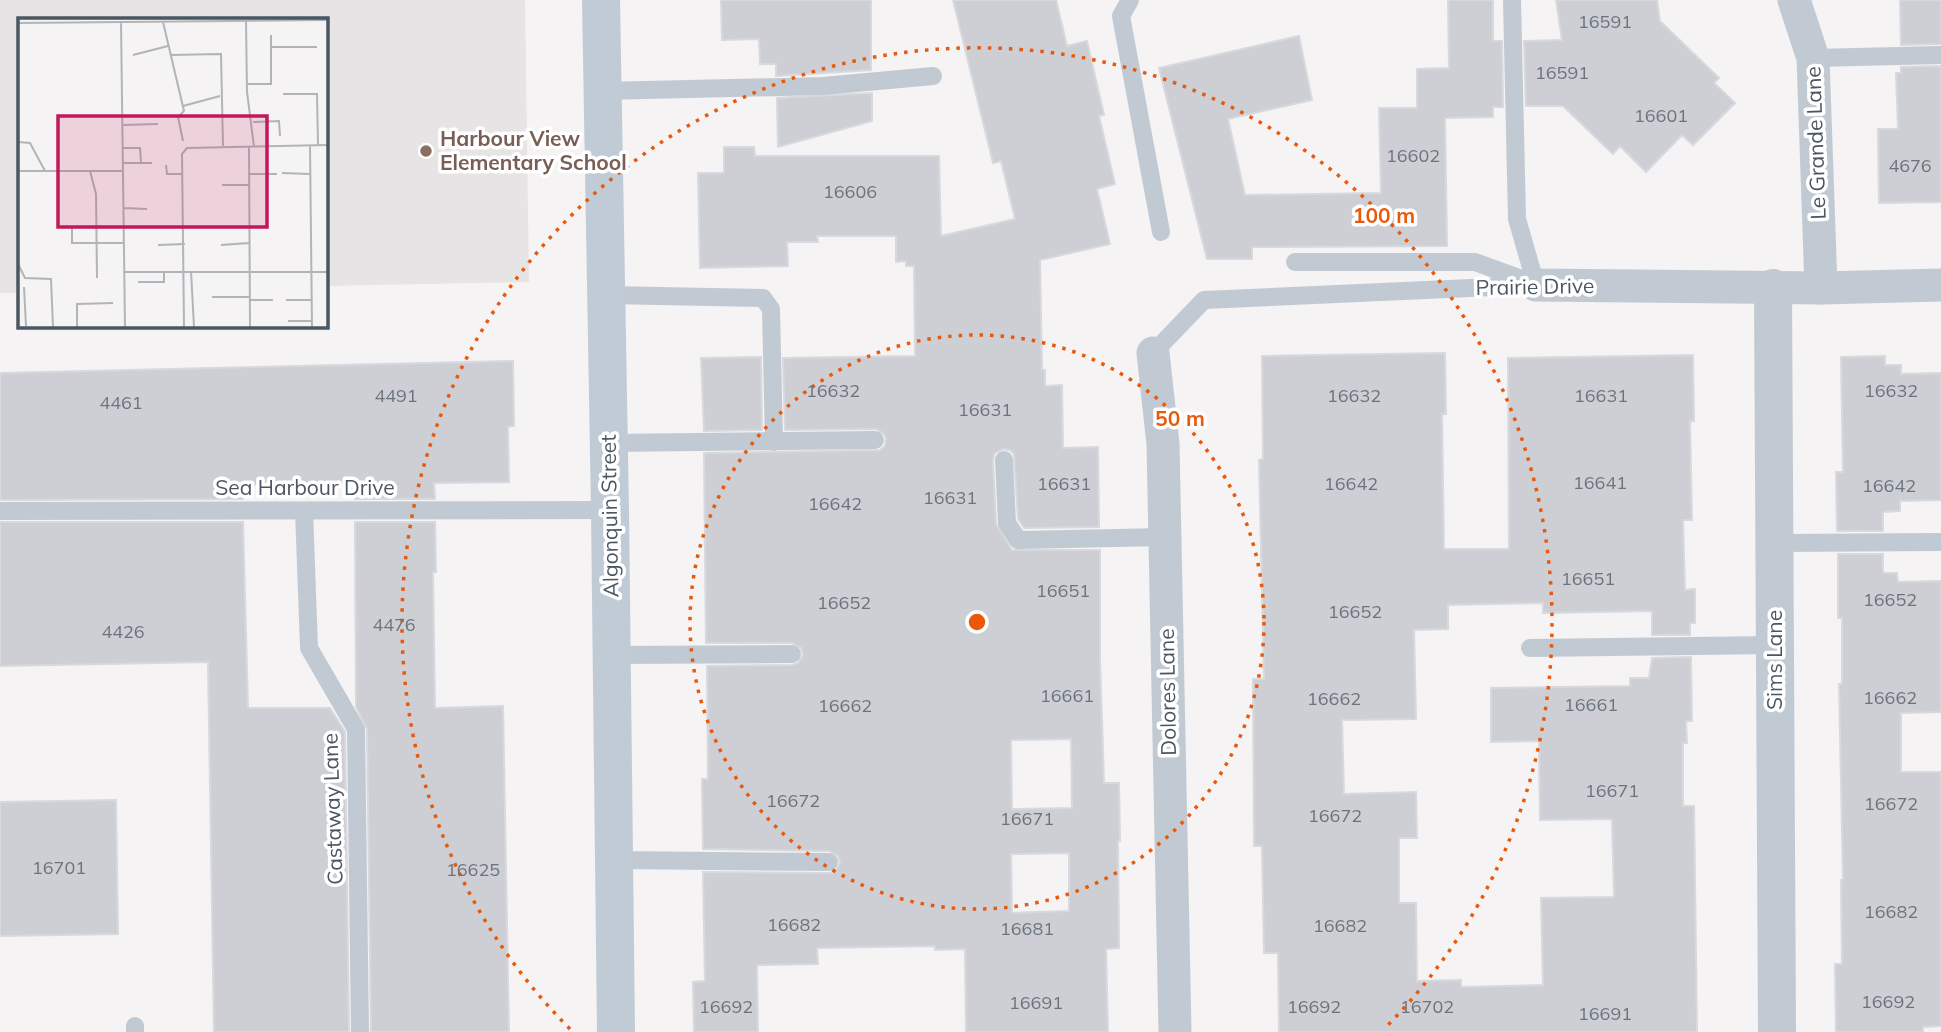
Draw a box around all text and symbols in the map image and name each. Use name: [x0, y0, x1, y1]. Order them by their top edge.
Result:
house number: 16591: [1578, 10, 1632, 33]
inset map: [18, 18, 327, 327]
house number: 16591: [1535, 61, 1589, 84]
street label: Le Grande Lane: [1799, 66, 1831, 220]
house number: 16601: [1634, 104, 1688, 127]
place label: Harbour View Elementary School: [440, 125, 627, 175]
marker: Harbour View Elementary School: [418, 143, 434, 159]
house number: 16602: [1386, 144, 1440, 167]
house number: 4676: [1888, 154, 1932, 177]
house number: 16606: [823, 180, 877, 203]
text: 100 m: [1353, 202, 1415, 228]
street label: Prairie Drive: [1475, 272, 1595, 300]
house number: 16632: [806, 379, 860, 402]
house number: 16632: [1864, 379, 1918, 402]
house number: 4491: [374, 384, 418, 407]
house number: 16632: [1327, 384, 1381, 407]
house number: 16631: [1574, 384, 1628, 407]
house number: 4461: [99, 391, 143, 414]
house number: 16631: [958, 398, 1012, 421]
text: 50 m: [1155, 405, 1205, 431]
street label: Algonquin Street: [595, 434, 623, 598]
house number: 16641: [1573, 471, 1627, 494]
house number: 16631: [1037, 472, 1091, 495]
house number: 16642: [1324, 472, 1378, 495]
street label: Sea Harbour Drive: [215, 474, 395, 500]
house number: 16642: [1862, 474, 1916, 497]
house number: 16631: [923, 486, 977, 509]
house number: 16642: [808, 492, 862, 515]
house number: 16651: [1561, 567, 1615, 590]
house number: 16651: [1036, 579, 1090, 602]
house number: 16652: [1863, 588, 1917, 611]
house number: 16652: [817, 591, 871, 614]
house number: 16652: [1328, 600, 1382, 623]
centre of rings: [965, 610, 989, 634]
street label: Sims Lane: [1761, 610, 1787, 710]
house number: 4476: [372, 613, 416, 636]
house number: 4426: [101, 620, 145, 643]
street label: Dolores Lane: [1153, 628, 1181, 756]
house number: 16661: [1040, 684, 1094, 707]
house number: 16662: [1863, 686, 1917, 709]
house number: 16662: [1307, 687, 1361, 710]
house number: 16661: [1564, 693, 1618, 716]
house number: 16662: [818, 694, 872, 717]
street label: Castaway Lane: [316, 733, 348, 885]
house number: 16671: [1585, 779, 1639, 802]
house number: 16672: [766, 789, 820, 812]
house number: 16672: [1864, 792, 1918, 815]
house number: 16672: [1308, 804, 1362, 827]
house number: 16671: [1000, 807, 1054, 830]
house number: 16701: [32, 856, 86, 879]
house number: 16625: [446, 858, 500, 881]
house number: 16682: [1864, 900, 1918, 923]
house number: 16682: [767, 913, 821, 936]
house number: 16682: [1313, 914, 1367, 937]
house number: 16681: [1000, 917, 1054, 940]
house number: 16692: [1861, 990, 1915, 1013]
house number: 16691: [1009, 991, 1063, 1014]
house number: 16692: [699, 995, 753, 1018]
house number: 16692: [1287, 995, 1341, 1018]
house number: 16702: [1400, 995, 1454, 1018]
house number: 16691: [1578, 1002, 1632, 1025]

